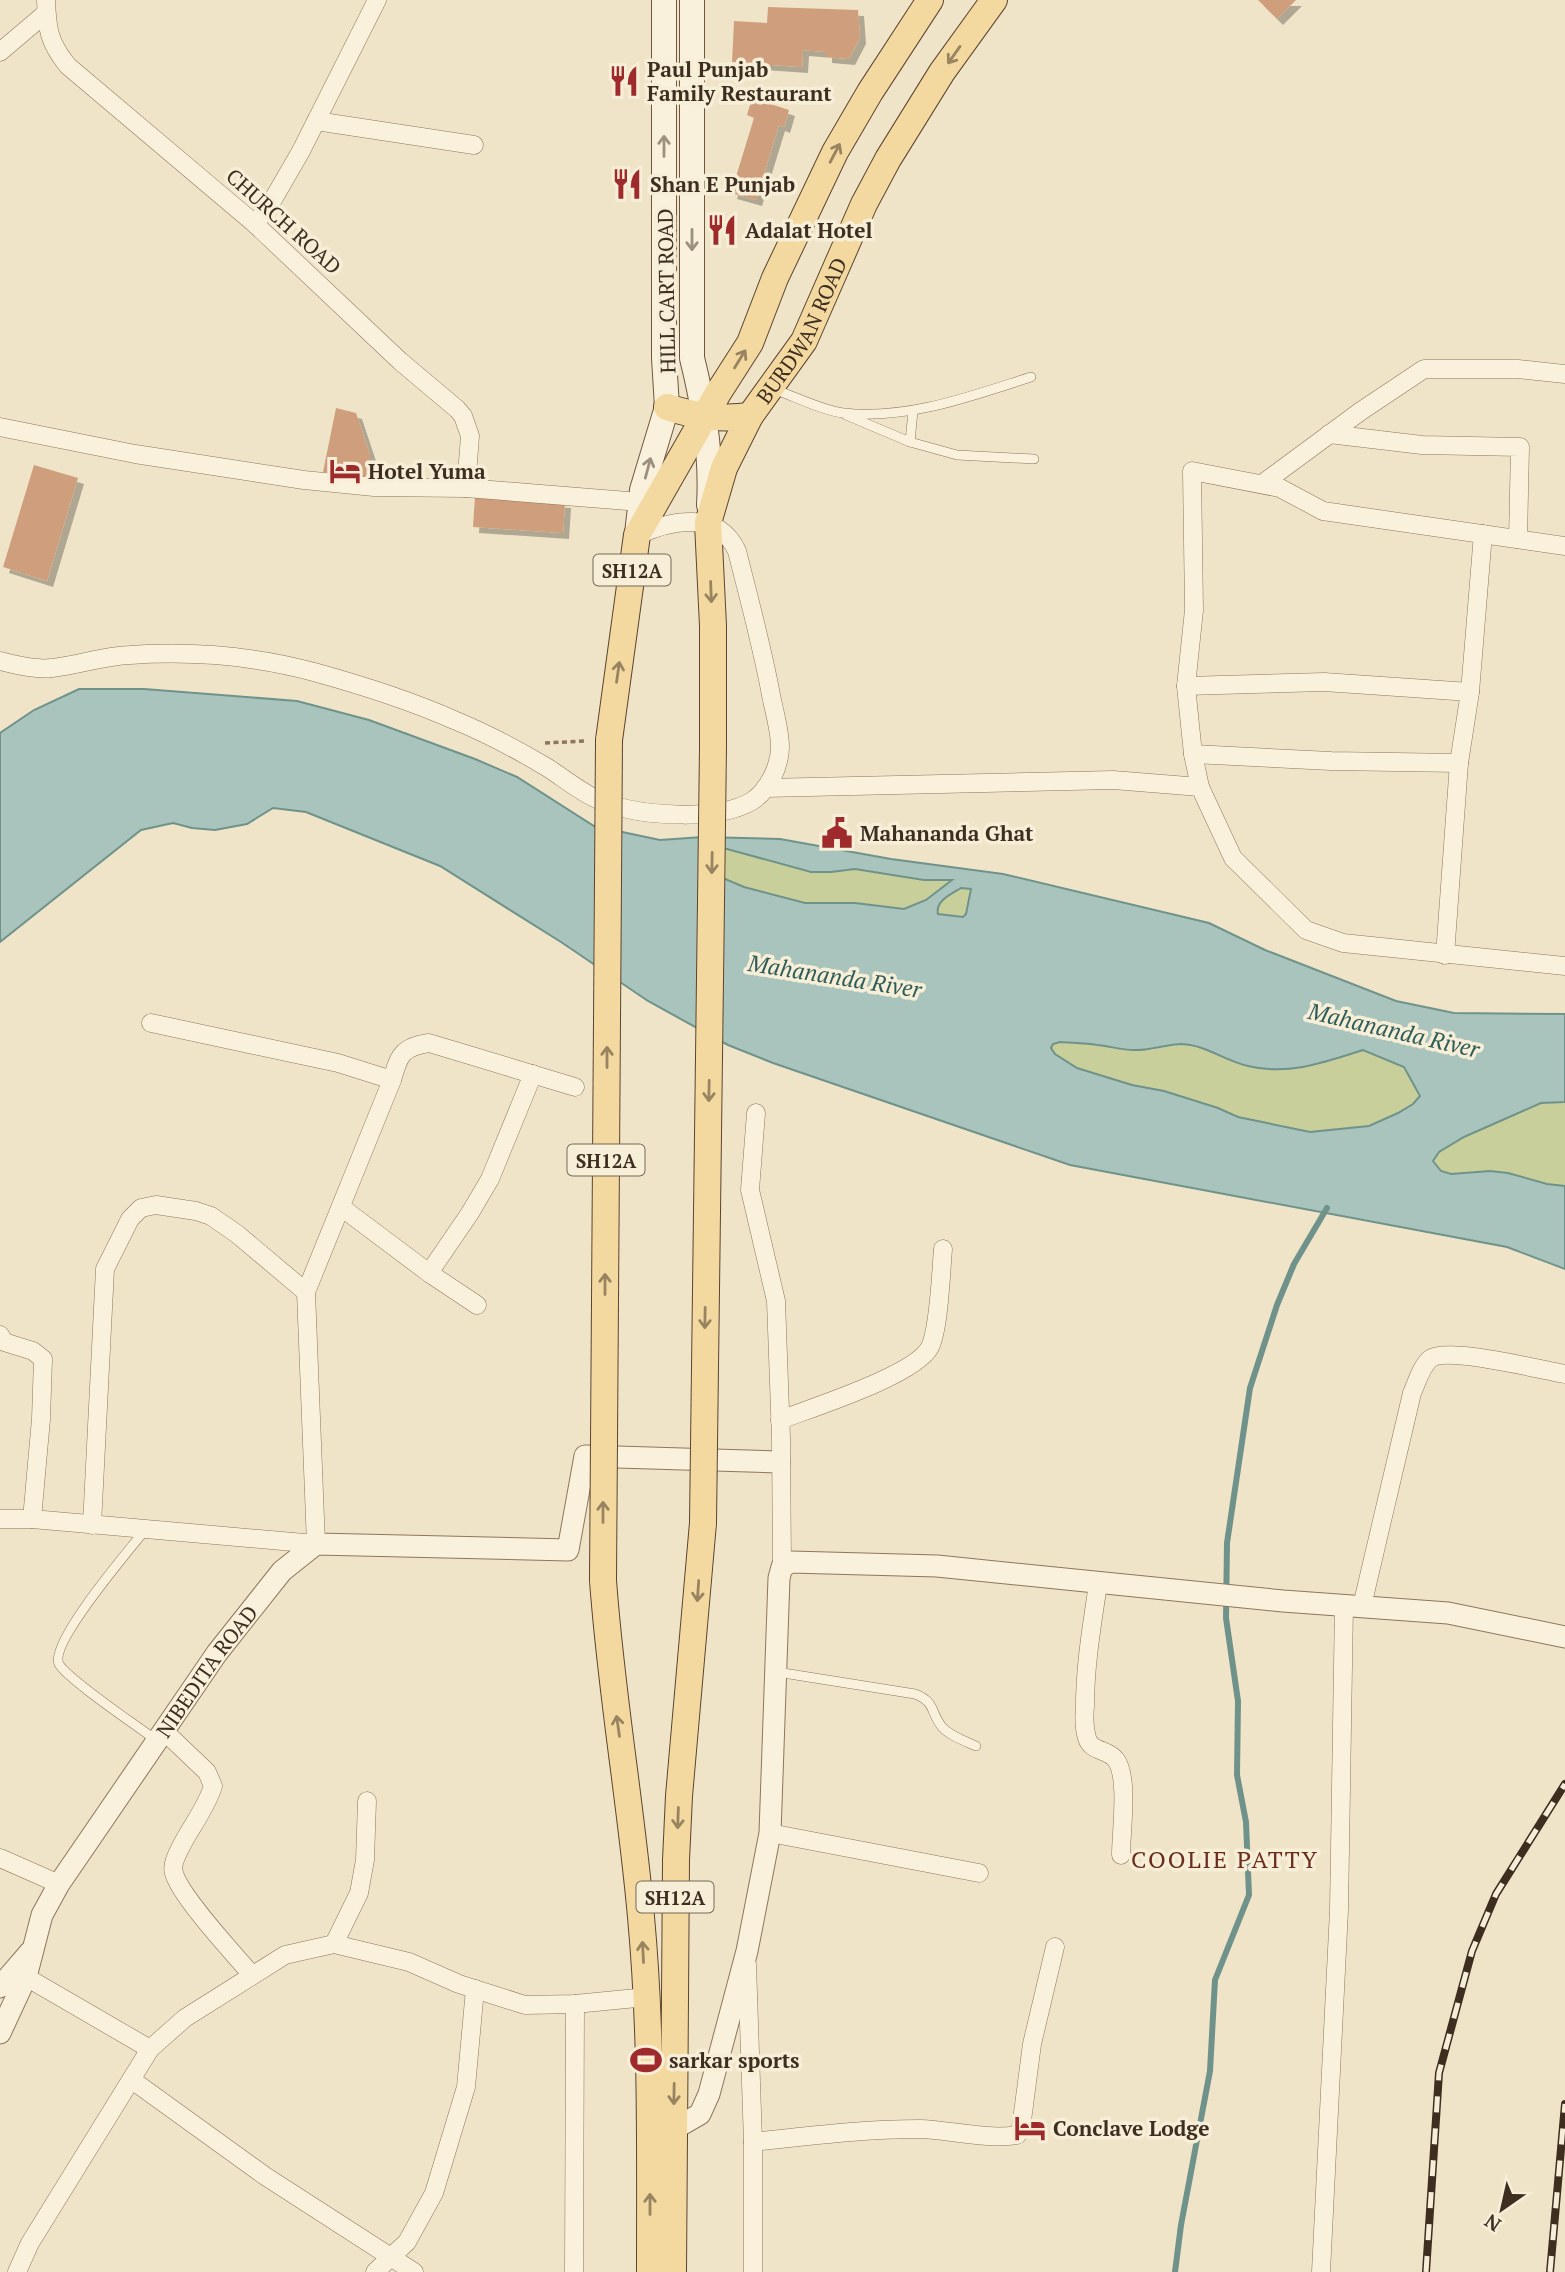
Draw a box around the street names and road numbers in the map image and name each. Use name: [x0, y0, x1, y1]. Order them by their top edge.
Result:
street label: CHURCH ROAD: [220, 162, 348, 280]
street label: HILL CART ROAD: [651, 208, 681, 374]
street label: BURDWAN ROAD: [750, 253, 853, 409]
road number: SH12A: [594, 554, 670, 586]
road number: SH12A: [568, 1144, 644, 1176]
street label: NIBEDITA ROAD: [149, 1599, 264, 1743]
road number: SH12A: [636, 1882, 714, 1912]

